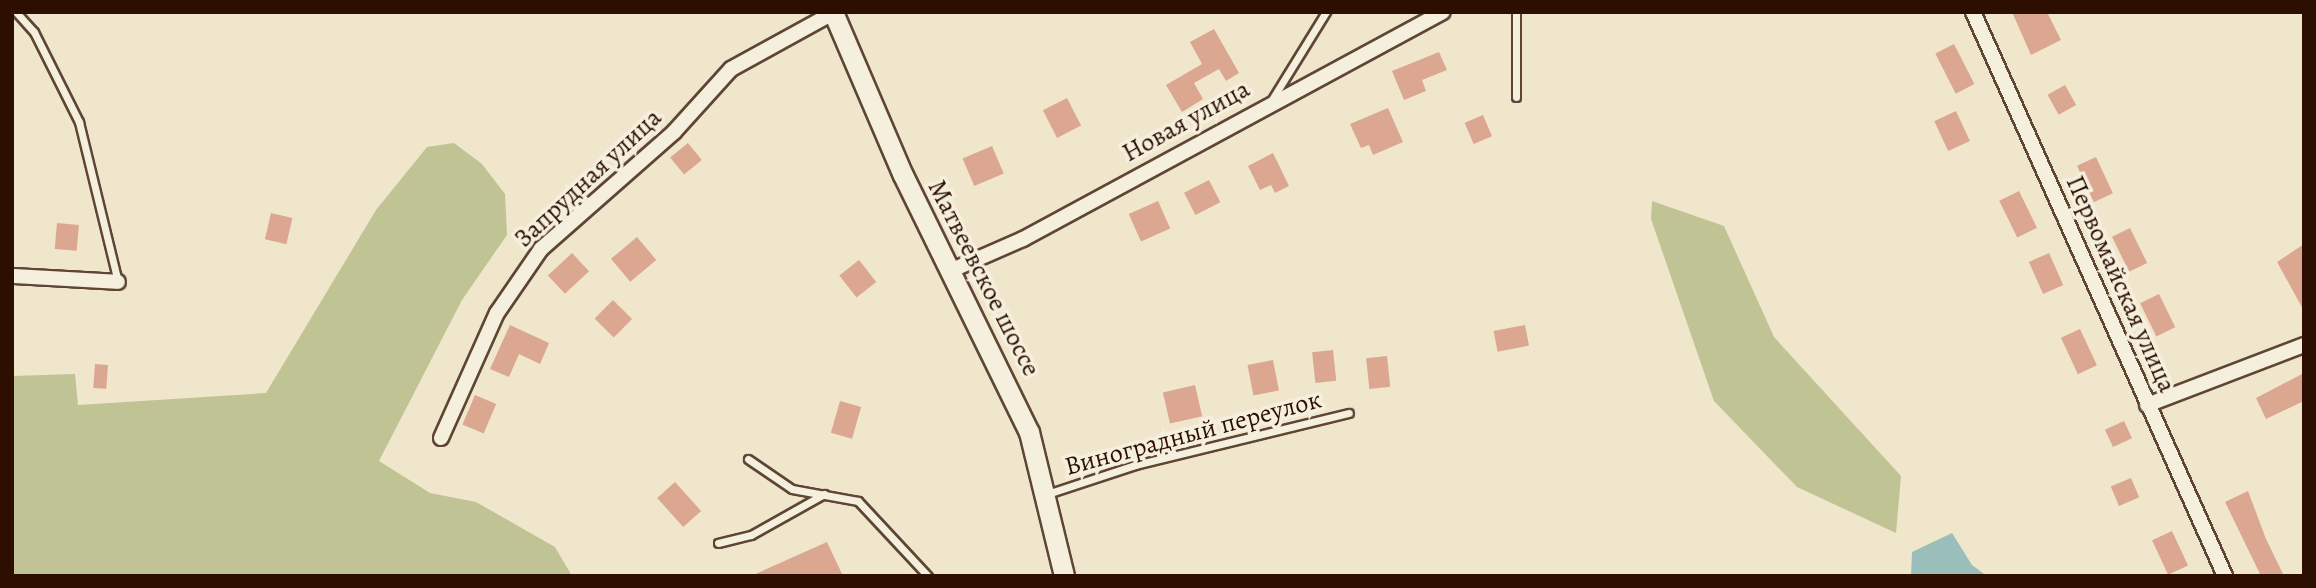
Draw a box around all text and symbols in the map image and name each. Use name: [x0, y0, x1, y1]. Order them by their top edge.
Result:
street label: Новая улица: [1117, 73, 1255, 169]
street label: Запрудная улица: [508, 102, 668, 254]
street label: Первомайская улица: [2059, 171, 2183, 397]
street label: Матвеевское шоссе: [921, 175, 1047, 381]
street label: Виноградный переулок: [1061, 384, 1325, 482]

